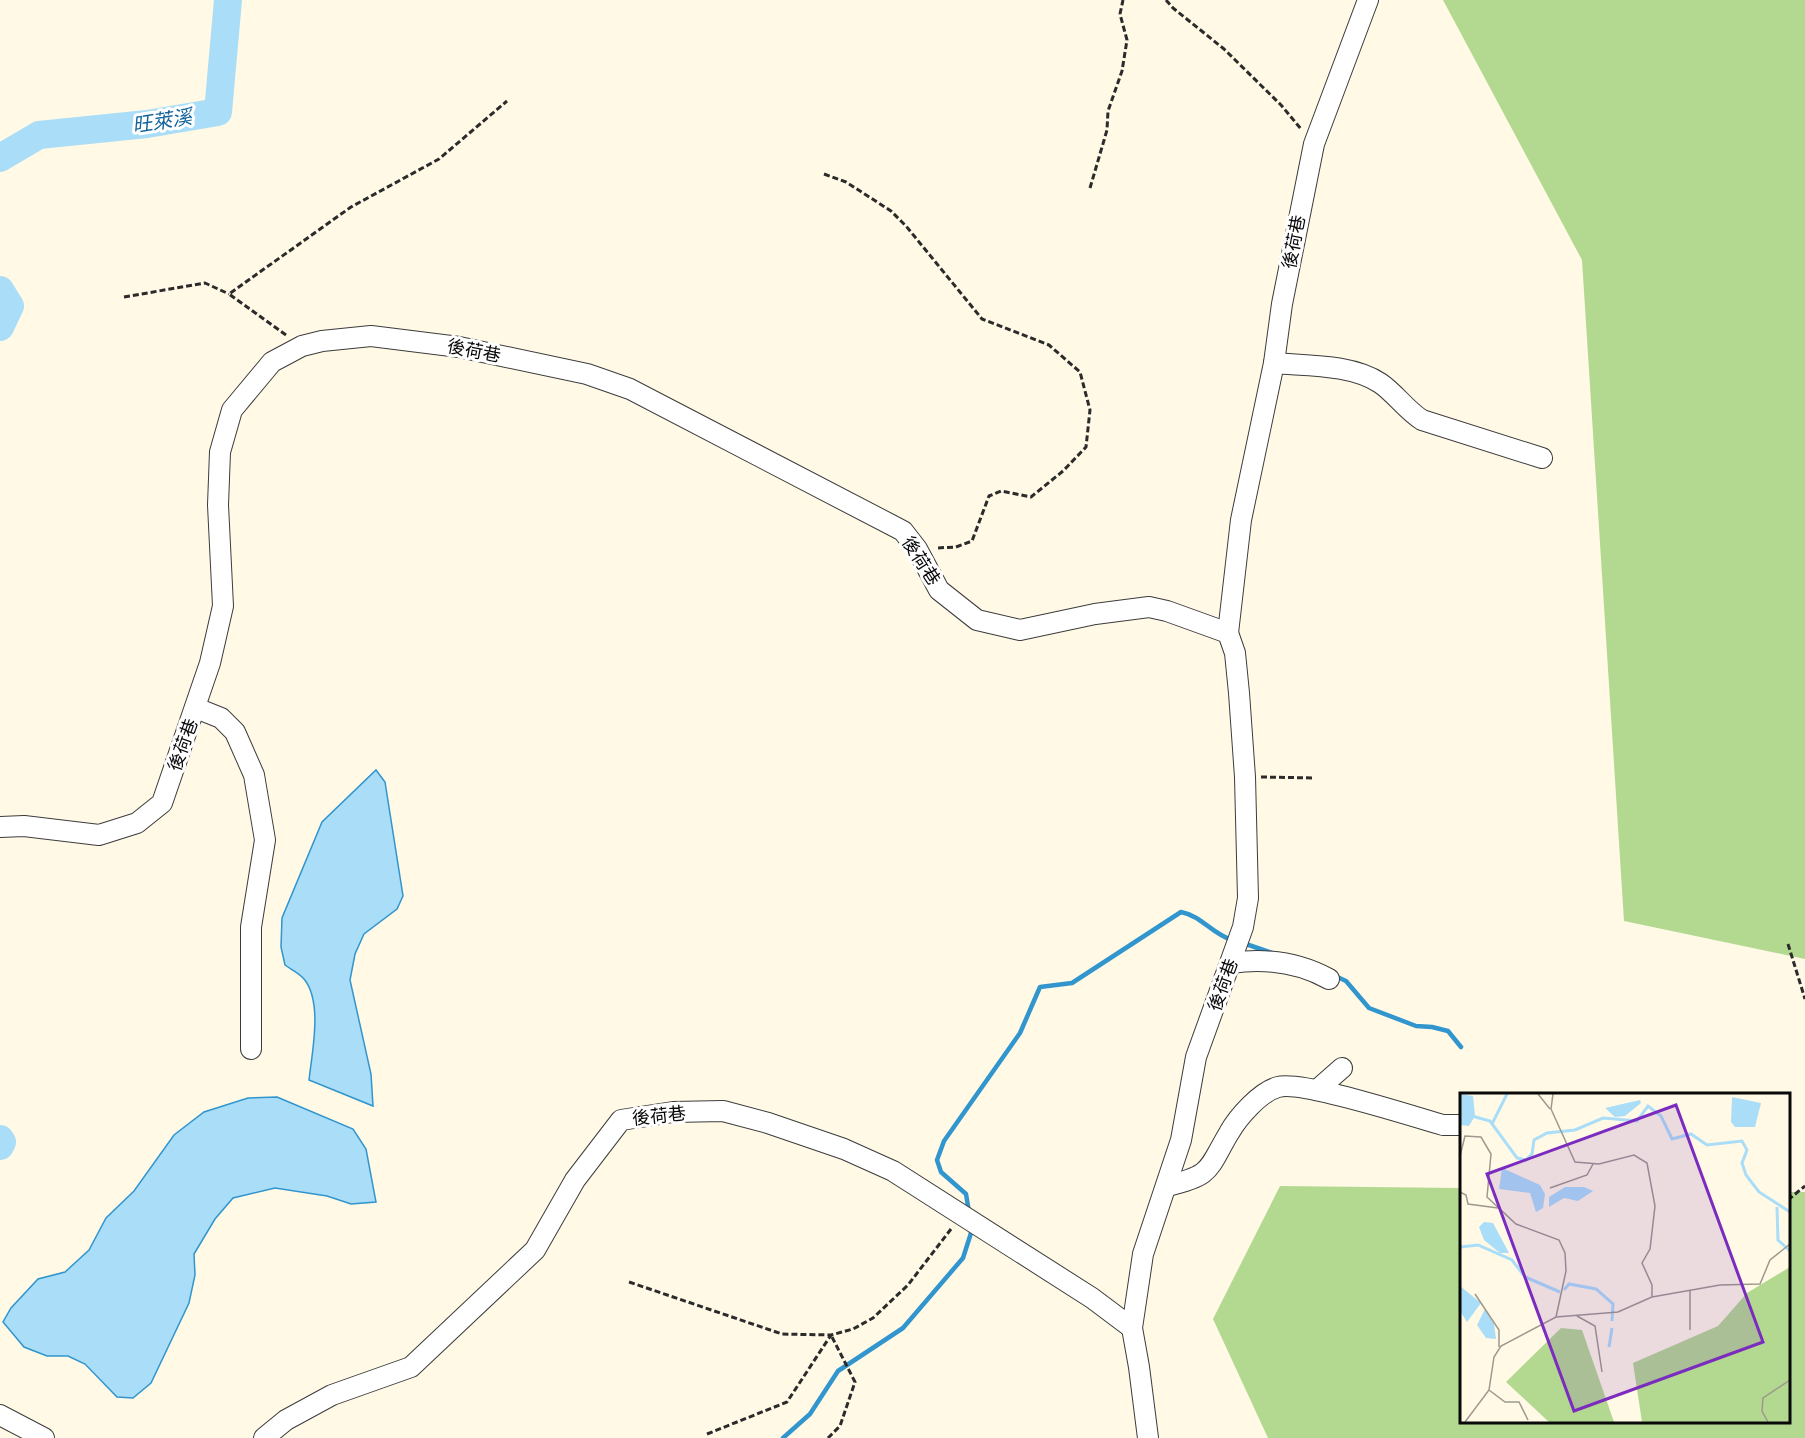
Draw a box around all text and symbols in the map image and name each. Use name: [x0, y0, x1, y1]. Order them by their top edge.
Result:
water label: 旺萊溪: [130, 104, 196, 138]
street label: 後荷巷: [1278, 213, 1310, 271]
street label: 後荷巷: [445, 335, 503, 367]
street label: 後荷巷: [897, 532, 945, 590]
street label: 後荷巷: [163, 716, 203, 774]
street label: 後荷巷: [1203, 956, 1243, 1014]
inset map: [1460, 1093, 1790, 1423]
street label: 後荷巷: [631, 1102, 687, 1130]

